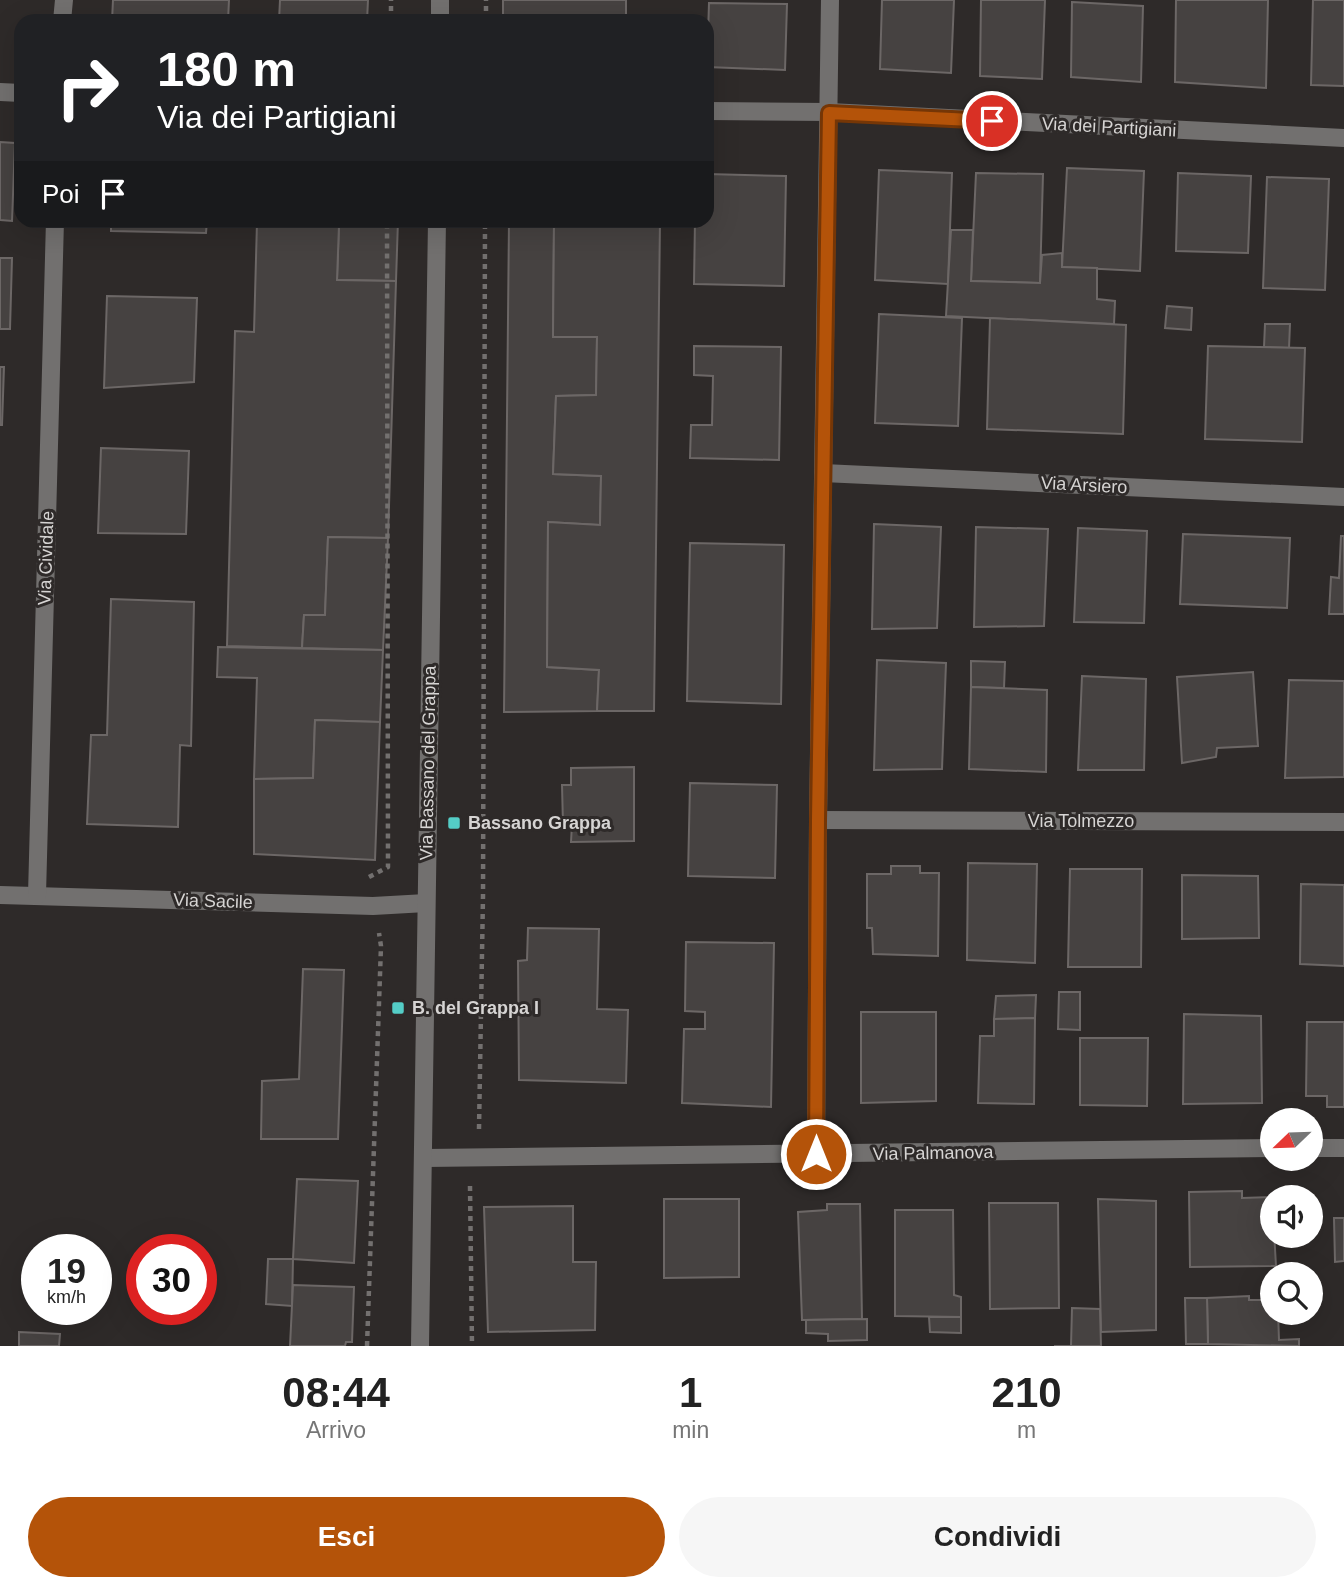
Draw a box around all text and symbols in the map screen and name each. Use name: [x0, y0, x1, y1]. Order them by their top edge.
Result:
icon: right: [42, 42, 133, 133]
text: 180 m: [157, 42, 296, 96]
pin: [962, 91, 1022, 151]
text: Via dei Partigiani: [157, 99, 397, 135]
icon: arrive: [973, 102, 1011, 140]
street label: Via dei Partigiani: [1041, 113, 1177, 141]
icon: arrive: [94, 175, 132, 213]
text: Poi: [42, 179, 80, 209]
street label: Via Arsiero: [1040, 473, 1128, 497]
street label: Via Cividale: [34, 510, 58, 606]
street label: Via Bassano del Grappa: [416, 664, 440, 861]
street label: Via Tolmezzo: [1028, 811, 1134, 831]
place label: Bassano Grappa: [468, 813, 612, 833]
marker: Bassano Grappa: [446, 815, 462, 831]
street label: Via Sacile: [173, 890, 253, 912]
place label: B. del Grappa I: [412, 998, 539, 1018]
marker: B. del Grappa I: [390, 1000, 406, 1016]
north arrow: [1260, 1108, 1323, 1171]
map controls: [1260, 1108, 1323, 1325]
position arrow: [779, 1117, 853, 1191]
street label: Via Palmanova: [872, 1142, 995, 1164]
button: sound: [1260, 1185, 1323, 1248]
speed limit sign: 30: [126, 1234, 217, 1325]
text: 19: [47, 1251, 86, 1290]
button: search: [1260, 1262, 1323, 1325]
text: km/h: [47, 1287, 86, 1307]
text: 08:44: [282, 1369, 390, 1416]
text: 1: [679, 1369, 702, 1416]
text: 210: [992, 1369, 1062, 1416]
text: Arrivo: [306, 1417, 366, 1443]
text: min: [672, 1417, 709, 1443]
text: m: [1017, 1417, 1036, 1443]
button: Esci: [28, 1497, 665, 1577]
button: Condividi: [679, 1497, 1316, 1577]

